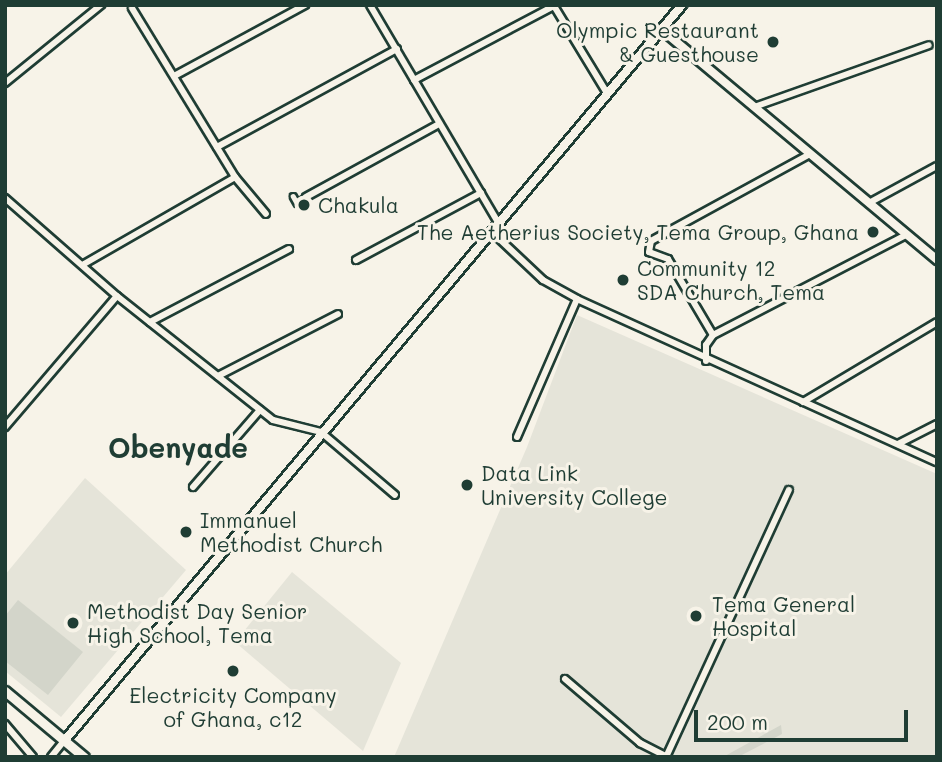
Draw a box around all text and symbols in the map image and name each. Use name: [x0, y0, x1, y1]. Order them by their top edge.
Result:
place label: Olympic Restaurant & Guesthouse: [556, 17, 759, 67]
marker: Olympic Restaurant & Guesthouse: [765, 34, 781, 50]
place label: Chakula: [318, 192, 399, 218]
marker: Chakula: [296, 197, 312, 213]
place label: The Aetherius Society, Tema Group, Ghana: [417, 219, 859, 245]
marker: The Aetherius Society, Tema Group, Ghana: [865, 224, 881, 240]
place label: Community 12 SDA Church, Tema: [637, 255, 825, 305]
marker: Community 12 SDA Church, Tema: [615, 272, 631, 288]
district label: Obenyade: [108, 430, 248, 464]
place label: Data Link University College: [481, 460, 667, 510]
marker: Data Link University College: [459, 477, 475, 493]
place label: Immanuel Methodist Church: [200, 507, 382, 557]
marker: Immanuel Methodist Church: [178, 524, 194, 540]
place label: Tema General Hospital: [712, 591, 855, 641]
place label: Methodist Day Senior High School, Tema: [87, 598, 307, 648]
marker: Tema General Hospital: [686, 606, 706, 626]
marker: Methodist Day Senior High School, Tema: [65, 615, 81, 631]
marker: Electricity Company of Ghana, c12: [225, 663, 241, 679]
place label: Electricity Company of Ghana, c12: [129, 682, 337, 732]
scale bar: [697, 696, 911, 740]
text: 200 m: [707, 708, 768, 735]

